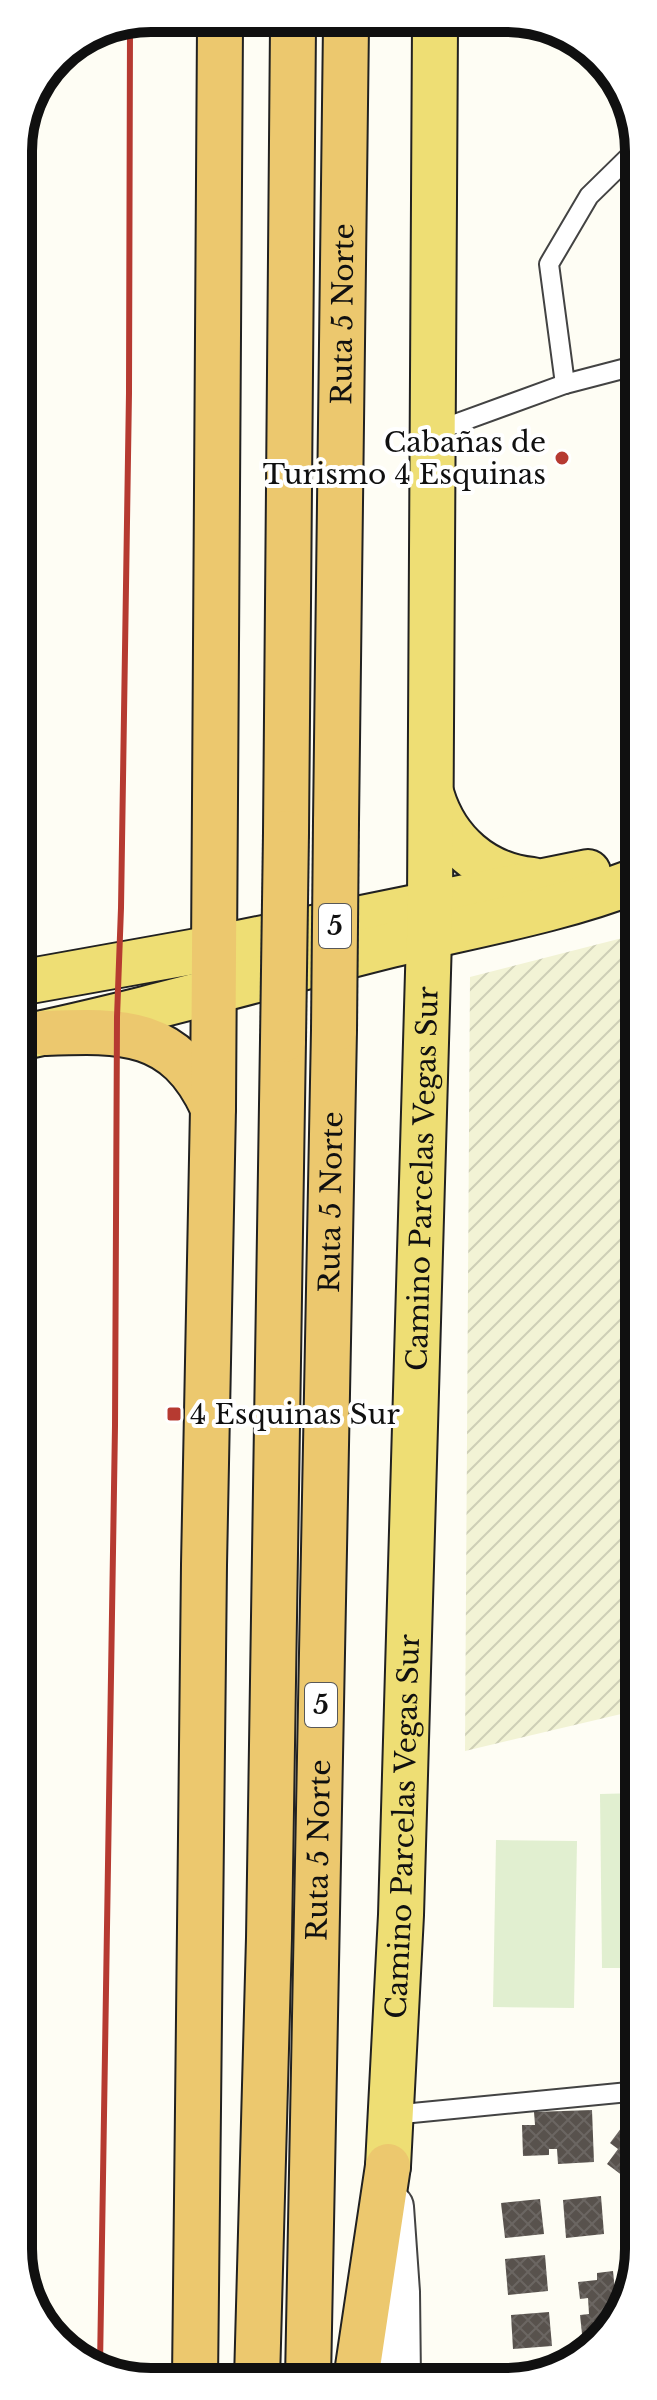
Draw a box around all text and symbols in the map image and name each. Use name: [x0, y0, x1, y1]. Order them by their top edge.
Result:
street label: Ruta 5 Norte: [324, 223, 361, 405]
place label: Cabañas de Turismo 4 Esquinas: [263, 425, 546, 492]
marker: Cabañas de Turismo 4 Esquinas: [553, 449, 571, 467]
road number: 5: [319, 904, 351, 948]
street label: Camino Parcelas Vegas Sur: [399, 985, 445, 1372]
street label: Ruta 5 Norte: [311, 1111, 350, 1293]
place label: 4 Esquinas Sur: [190, 1397, 400, 1432]
marker: 4 Esquinas Sur: [165, 1405, 183, 1423]
street label: Camino Parcelas Vegas Sur: [378, 1633, 427, 2020]
road number: 5: [305, 1683, 337, 1727]
street label: Ruta 5 Norte: [299, 1759, 337, 1941]

